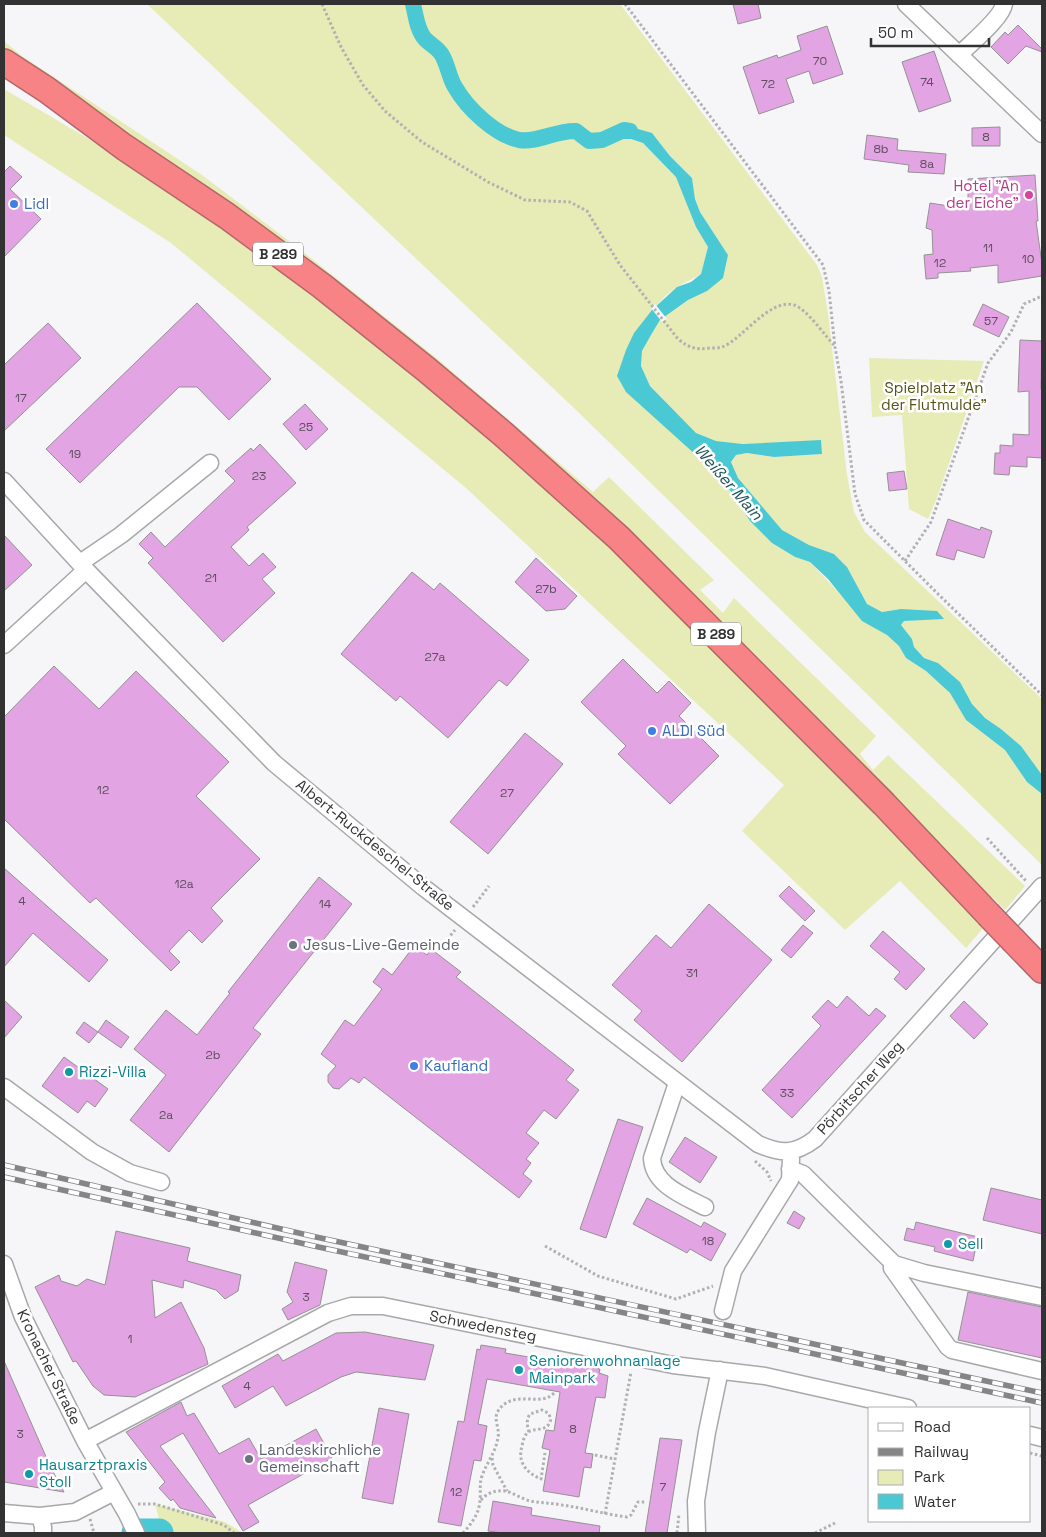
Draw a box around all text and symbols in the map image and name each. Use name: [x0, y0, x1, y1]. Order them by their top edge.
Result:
scale bar: [871, 15, 988, 47]
text: 50 m: [878, 23, 913, 42]
house number: 70: [813, 53, 827, 69]
house number: 74: [920, 74, 934, 90]
house number: 72: [761, 76, 775, 92]
house number: 8: [982, 129, 990, 145]
house number: 8b: [873, 141, 889, 157]
house number: 8a: [920, 156, 934, 172]
place label: Hotel "An der Eiche": [946, 176, 1019, 212]
marker: Hotel "An der Eiche": [1023, 189, 1035, 201]
place label: Lidl: [24, 194, 49, 213]
marker: Lidl: [8, 198, 20, 210]
house number: 11: [983, 240, 993, 256]
road number: B 289: [253, 242, 303, 266]
house number: 10: [1022, 251, 1034, 267]
house number: 12: [934, 255, 946, 271]
house number: 57: [984, 313, 998, 329]
park label: Spielplatz "An der Flutmulde": [881, 378, 987, 414]
house number: 17: [15, 390, 27, 406]
house number: 25: [299, 419, 313, 435]
water label: Weißer Main: [690, 440, 768, 525]
house number: 19: [69, 446, 81, 462]
house number: 23: [252, 468, 266, 484]
house number: 21: [205, 570, 217, 586]
house number: 27b: [535, 581, 557, 597]
road number: B 289: [691, 622, 741, 646]
house number: 27a: [425, 649, 446, 665]
place label: ALDI Süd: [662, 721, 725, 740]
marker: ALDI Süd: [646, 725, 658, 737]
street label: Albert-Ruckdeschel-Straße: [292, 775, 459, 915]
house number: 12: [97, 782, 109, 798]
house number: 27: [500, 785, 514, 801]
house number: 12a: [174, 876, 194, 892]
house number: 4: [18, 893, 26, 909]
house number: 14: [319, 896, 332, 912]
place label: Jesus-Live-Gemeinde: [303, 935, 460, 954]
marker: Jesus-Live-Gemeinde: [287, 939, 299, 951]
house number: 31: [686, 965, 698, 981]
street label: Pörbitscher Weg: [813, 1037, 907, 1139]
house number: 2b: [206, 1047, 221, 1063]
place label: Kaufland: [424, 1056, 488, 1075]
marker: Kaufland: [408, 1060, 420, 1072]
place label: Rizzi-Villa: [79, 1062, 147, 1081]
marker: Rizzi-Villa: [63, 1066, 75, 1078]
house number: 33: [780, 1085, 794, 1101]
house number: 2a: [159, 1107, 173, 1123]
house number: 18: [702, 1233, 714, 1249]
place label: Sell: [958, 1234, 983, 1253]
marker: Sell: [942, 1238, 954, 1250]
house number: 3: [302, 1289, 310, 1305]
street label: Kronacher Straße: [13, 1306, 86, 1428]
street label: Schwedensteg: [428, 1306, 538, 1345]
house number: 1: [127, 1331, 133, 1347]
place label: Seniorenwohnanlage Mainpark: [529, 1351, 681, 1387]
marker: Seniorenwohnanlage Mainpark: [513, 1364, 525, 1376]
house number: 4: [243, 1378, 251, 1394]
legend: [868, 1407, 1031, 1522]
text: Road: [914, 1417, 951, 1436]
house number: 8: [569, 1421, 577, 1437]
house number: 3: [16, 1426, 24, 1442]
place label: Landeskirchliche Gemeinschaft: [259, 1440, 381, 1476]
text: Railway: [914, 1442, 969, 1461]
marker: Landeskirchliche Gemeinschaft: [243, 1453, 255, 1465]
place label: Hausarztpraxis Stoll: [39, 1455, 148, 1491]
text: Park: [914, 1467, 945, 1486]
marker: Hausarztpraxis Stoll: [23, 1468, 35, 1480]
house number: 7: [660, 1479, 667, 1495]
house number: 12: [450, 1484, 462, 1500]
text: Water: [914, 1492, 957, 1511]

